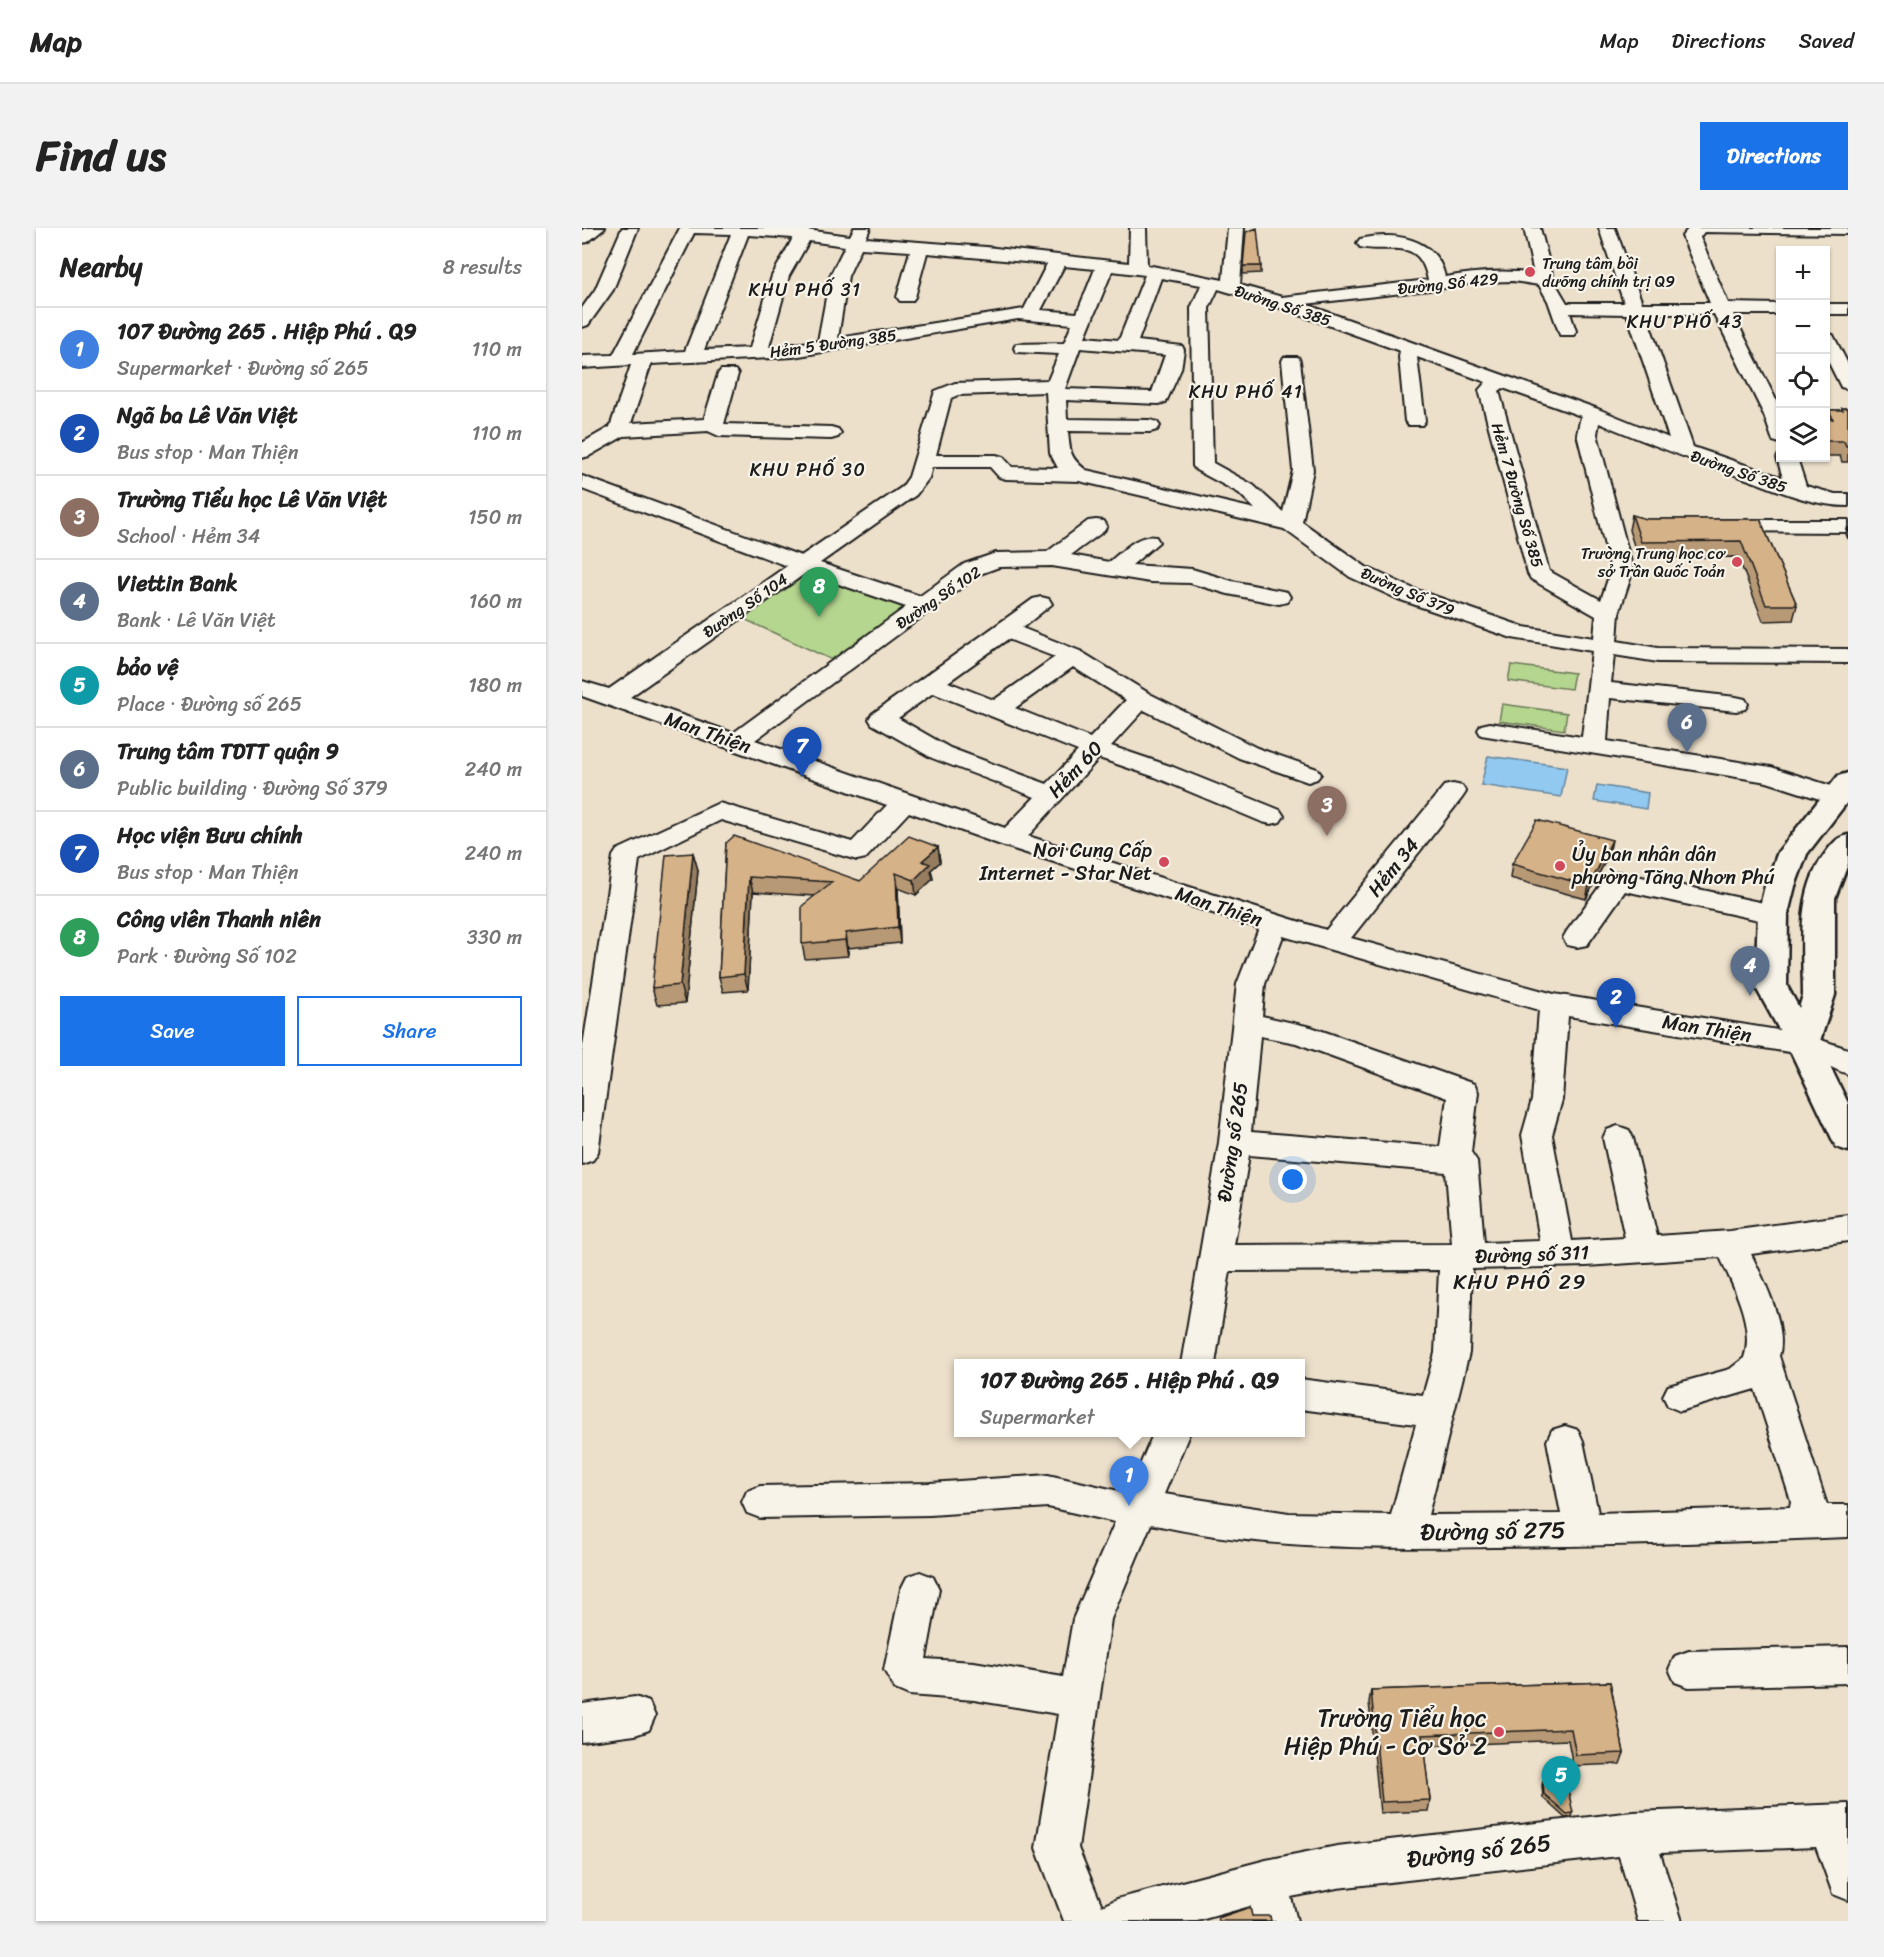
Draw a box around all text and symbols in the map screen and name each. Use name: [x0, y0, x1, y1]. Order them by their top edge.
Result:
text: Map: [30, 17, 82, 66]
text: Map: [1600, 22, 1638, 60]
text: Directions: [1671, 22, 1766, 60]
text: Saved: [1799, 22, 1854, 60]
text: Find us: [36, 119, 166, 193]
button: Directions: [1700, 122, 1848, 190]
text: Nearby: [60, 244, 142, 290]
map controls: [1776, 246, 1830, 462]
button: +: [1776, 246, 1830, 300]
place label: Trung tâm bồi dưỡng chính trị Q9: [1542, 249, 1675, 296]
text: 8 results: [443, 250, 522, 285]
street label: Đường Số 429: [1396, 264, 1500, 303]
marker: Trung tâm bồi dưỡng chính trị Q9: [1523, 265, 1537, 279]
district label: KHU PHỐ 31: [749, 274, 861, 306]
street label: Đường Số 385: [1231, 276, 1335, 335]
button: −: [1776, 300, 1830, 354]
district label: KHU PHỐ 43: [1627, 306, 1743, 338]
text: 107 Đường 265 . Hiệp Phú . Q9: [117, 312, 417, 351]
street label: Hẻm 5 Đường 385: [768, 320, 899, 367]
text: 1: [75, 332, 84, 367]
text: 110 m: [472, 332, 522, 367]
text: Supermarket · Đường số 265: [117, 351, 369, 386]
button: locate: [1776, 354, 1830, 408]
district label: KHU PHỐ 41: [1189, 376, 1303, 408]
text: Ngã ba Lê Văn Việt: [117, 396, 298, 435]
button: layers: [1776, 408, 1830, 462]
text: 2: [74, 416, 85, 451]
text: 110 m: [472, 416, 522, 451]
street label: Hẻm 7 Đường Số 385: [1483, 419, 1552, 571]
text: Bus stop · Man Thiện: [117, 435, 299, 470]
street label: Đường Số 385: [1687, 441, 1791, 502]
district label: KHU PHỐ 30: [750, 454, 866, 486]
text: Trường Tiểu học Lê Văn Việt: [117, 480, 387, 519]
text: 3: [74, 500, 85, 535]
text: 150 m: [468, 500, 522, 535]
text: School · Hẻm 34: [117, 519, 260, 554]
place label: Trường Trung học cơ sở Trần Quốc Toản: [1581, 539, 1727, 586]
marker: Trường Trung học cơ sở Trần Quốc Toản: [1730, 555, 1744, 569]
street label: Đường Số 102: [889, 558, 987, 637]
street label: Đường Số 379: [1356, 559, 1460, 624]
text: Viettin Bank: [117, 564, 238, 603]
street label: Đường Số 104: [696, 565, 794, 646]
pin: 8: [800, 568, 838, 617]
text: 4: [73, 584, 86, 619]
text: 160 m: [469, 584, 522, 619]
text: Bank · Lê Văn Việt: [117, 603, 276, 638]
text: bảo vệ: [117, 648, 179, 687]
text: 5: [73, 668, 86, 703]
text: 180 m: [468, 668, 522, 703]
text: Place · Đường số 265: [117, 687, 302, 722]
street label: Man Thiện: [660, 701, 756, 764]
pin: 6: [1668, 704, 1706, 753]
pin: 7: [782, 728, 822, 777]
text: Trung tâm TDTT quận 9: [117, 732, 339, 771]
street label: Hẻm 60: [1039, 732, 1112, 807]
text: 6: [74, 752, 85, 787]
text: 240 m: [465, 752, 522, 787]
text: Public building · Đường Số 379: [117, 771, 388, 806]
pin: 3: [1308, 786, 1346, 836]
text: Học viện Bưu chính: [117, 816, 303, 855]
street label: Hẻm 34: [1358, 830, 1429, 905]
place label: Nơi Cung Cấp Internet - Star Net: [978, 833, 1152, 891]
text: 7: [74, 836, 85, 871]
text: 240 m: [465, 836, 522, 871]
place label: Ủy ban nhân dân phường Tăng Nhơn Phú: [1571, 837, 1775, 895]
text: Bus stop · Man Thiện: [117, 855, 299, 890]
marker: Nơi Cung Cấp Internet - Star Net: [1157, 855, 1171, 869]
marker: Ủy ban nhân dân phường Tăng Nhơn Phú: [1553, 859, 1567, 873]
street label: Man Thiện: [1171, 876, 1267, 937]
text: Công viên Thanh niên: [117, 900, 321, 939]
text: 8: [73, 920, 86, 955]
text: 330 m: [467, 920, 522, 955]
text: Park · Đường Số 102: [117, 939, 297, 974]
pin: 4: [1730, 946, 1770, 996]
pin: 2: [1596, 978, 1636, 1028]
button: Save: [60, 996, 285, 1066]
button: Share: [297, 996, 522, 1066]
street label: Man Thiện: [1660, 1004, 1754, 1053]
street label: Đường số 265: [1207, 1080, 1258, 1204]
your location: [1278, 1165, 1307, 1194]
street label: Đường số 311: [1474, 1235, 1590, 1274]
district label: KHU PHỐ 29: [1453, 1263, 1587, 1301]
popup: [954, 1359, 1305, 1437]
text: 107 Đường 265 . Hiệp Phú . Q9: [980, 1361, 1279, 1400]
text: Supermarket: [980, 1400, 1095, 1435]
pin: 1: [1110, 1456, 1148, 1506]
street label: Đường số 275: [1420, 1509, 1566, 1553]
place label: Trường Tiểu học Hiệp Phú - Cơ Sở 2: [1284, 1697, 1487, 1767]
marker: Trường Tiểu học Hiệp Phú - Cơ Sở 2: [1492, 1725, 1506, 1739]
pin: 5: [1542, 1756, 1580, 1806]
street label: Đường số 265: [1404, 1821, 1554, 1881]

